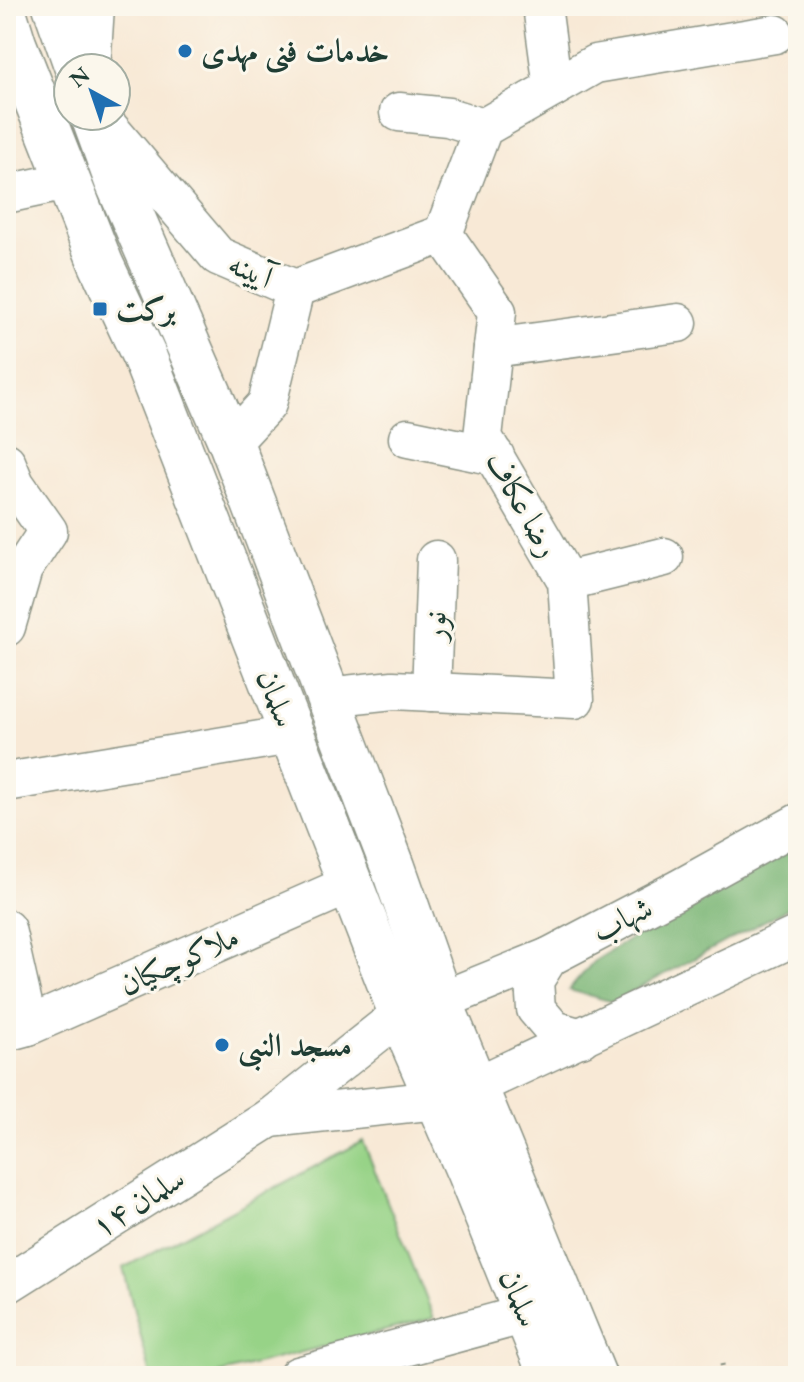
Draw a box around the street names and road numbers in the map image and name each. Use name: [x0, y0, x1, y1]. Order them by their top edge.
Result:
street label: آیینه: [222, 242, 283, 300]
street label: رضا عکاف: [476, 443, 570, 565]
street label: نور: [412, 610, 456, 645]
street label: سلمان: [247, 663, 307, 733]
street label: شهاب: [585, 886, 659, 952]
street label: ملاکوچکیان: [113, 915, 246, 1006]
street label: سلمان ۱۴: [83, 1157, 193, 1247]
street label: سلمان: [490, 1263, 550, 1333]

